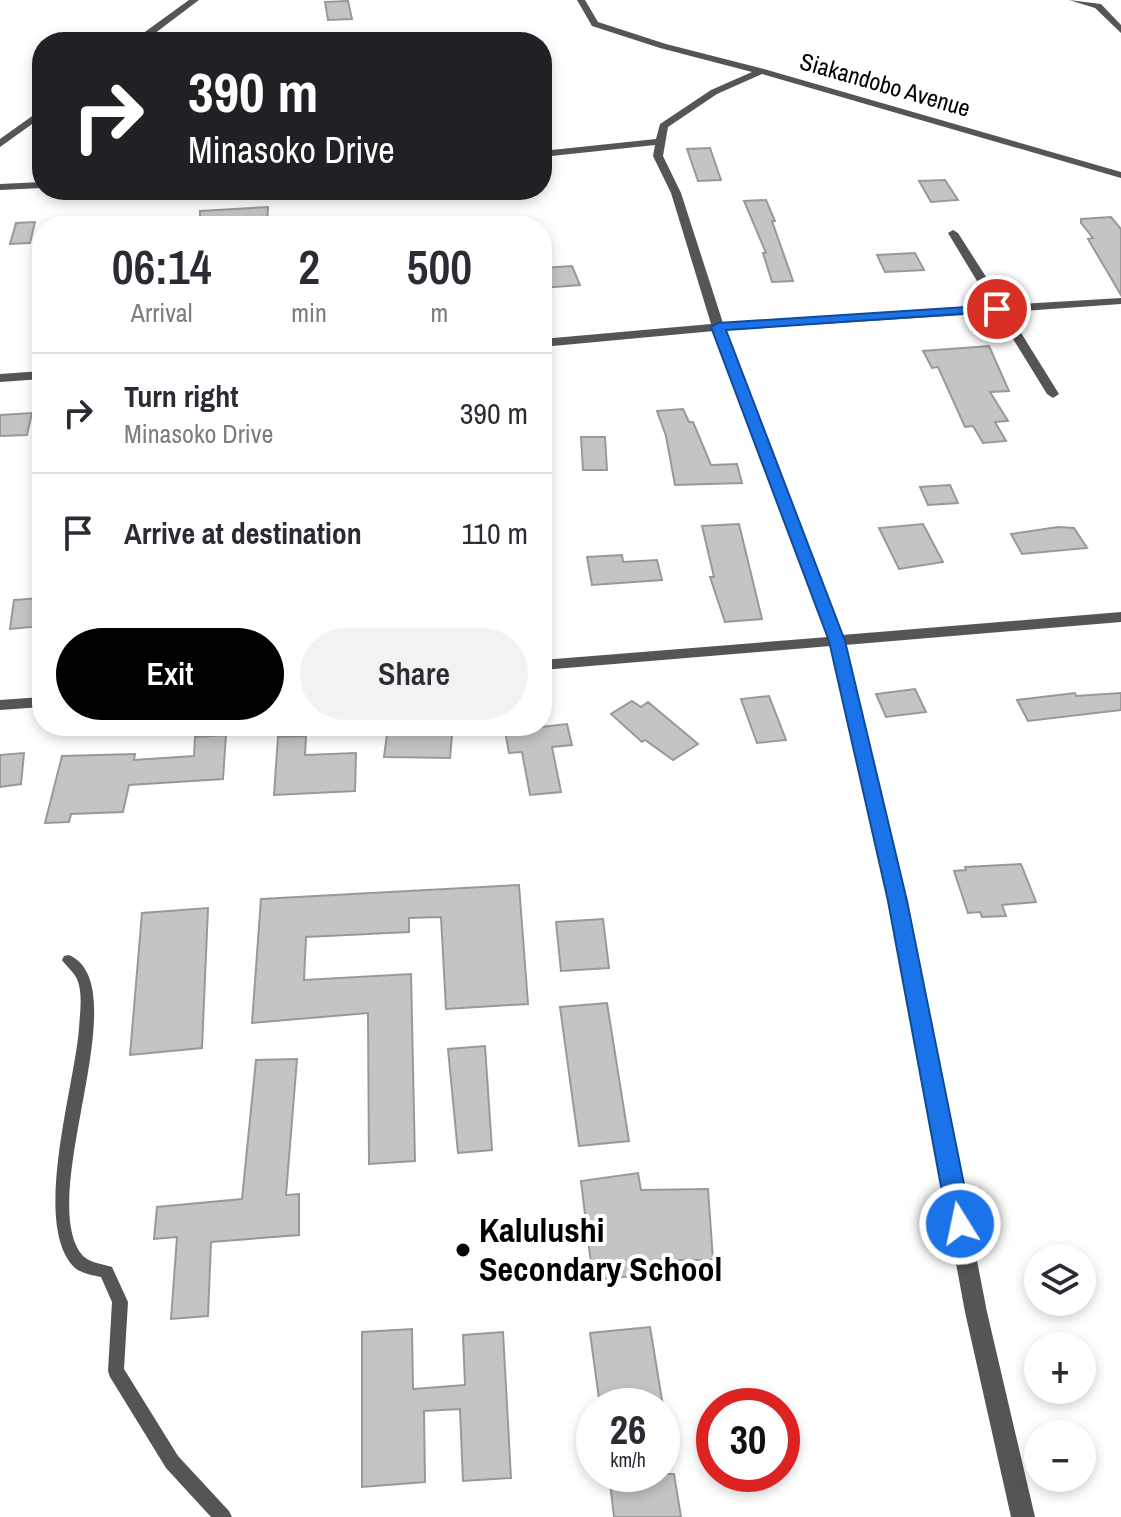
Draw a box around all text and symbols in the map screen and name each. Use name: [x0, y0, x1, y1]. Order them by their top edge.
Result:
street label: Siakandobo Avenue: [796, 44, 974, 124]
text: 390 m: [188, 54, 318, 129]
icon: right: [56, 64, 160, 168]
text: Minasoko Drive: [188, 126, 395, 174]
text: 06:14: [112, 234, 212, 299]
text: 2: [298, 234, 320, 299]
text: 500: [407, 234, 472, 299]
pin: [963, 275, 1031, 343]
icon: arrive: [975, 287, 1019, 331]
text: Arrival: [131, 295, 192, 330]
text: min: [291, 295, 327, 330]
text: m: [431, 295, 448, 330]
text: Turn right: [124, 376, 238, 416]
icon: right: [56, 391, 100, 435]
text: 390 m: [460, 393, 528, 433]
text: Minasoko Drive: [124, 416, 273, 451]
icon: arrive: [56, 511, 100, 555]
text: Arrive at destination: [124, 513, 362, 553]
text: 110 m: [461, 513, 528, 553]
button: Exit: [56, 628, 284, 720]
button: Share: [300, 628, 528, 720]
position arrow: [918, 1182, 1002, 1266]
place label: Kalulushi Secondary School: [479, 1207, 722, 1292]
marker: Kalulushi Secondary School: [454, 1241, 472, 1259]
map controls: [1024, 1244, 1096, 1492]
button: layers: [1024, 1244, 1096, 1316]
button: +: [1024, 1332, 1096, 1404]
speed limit sign: 30: [696, 1388, 800, 1492]
text: 26: [610, 1403, 646, 1456]
button: −: [1024, 1420, 1096, 1492]
text: km/h: [610, 1446, 646, 1473]

